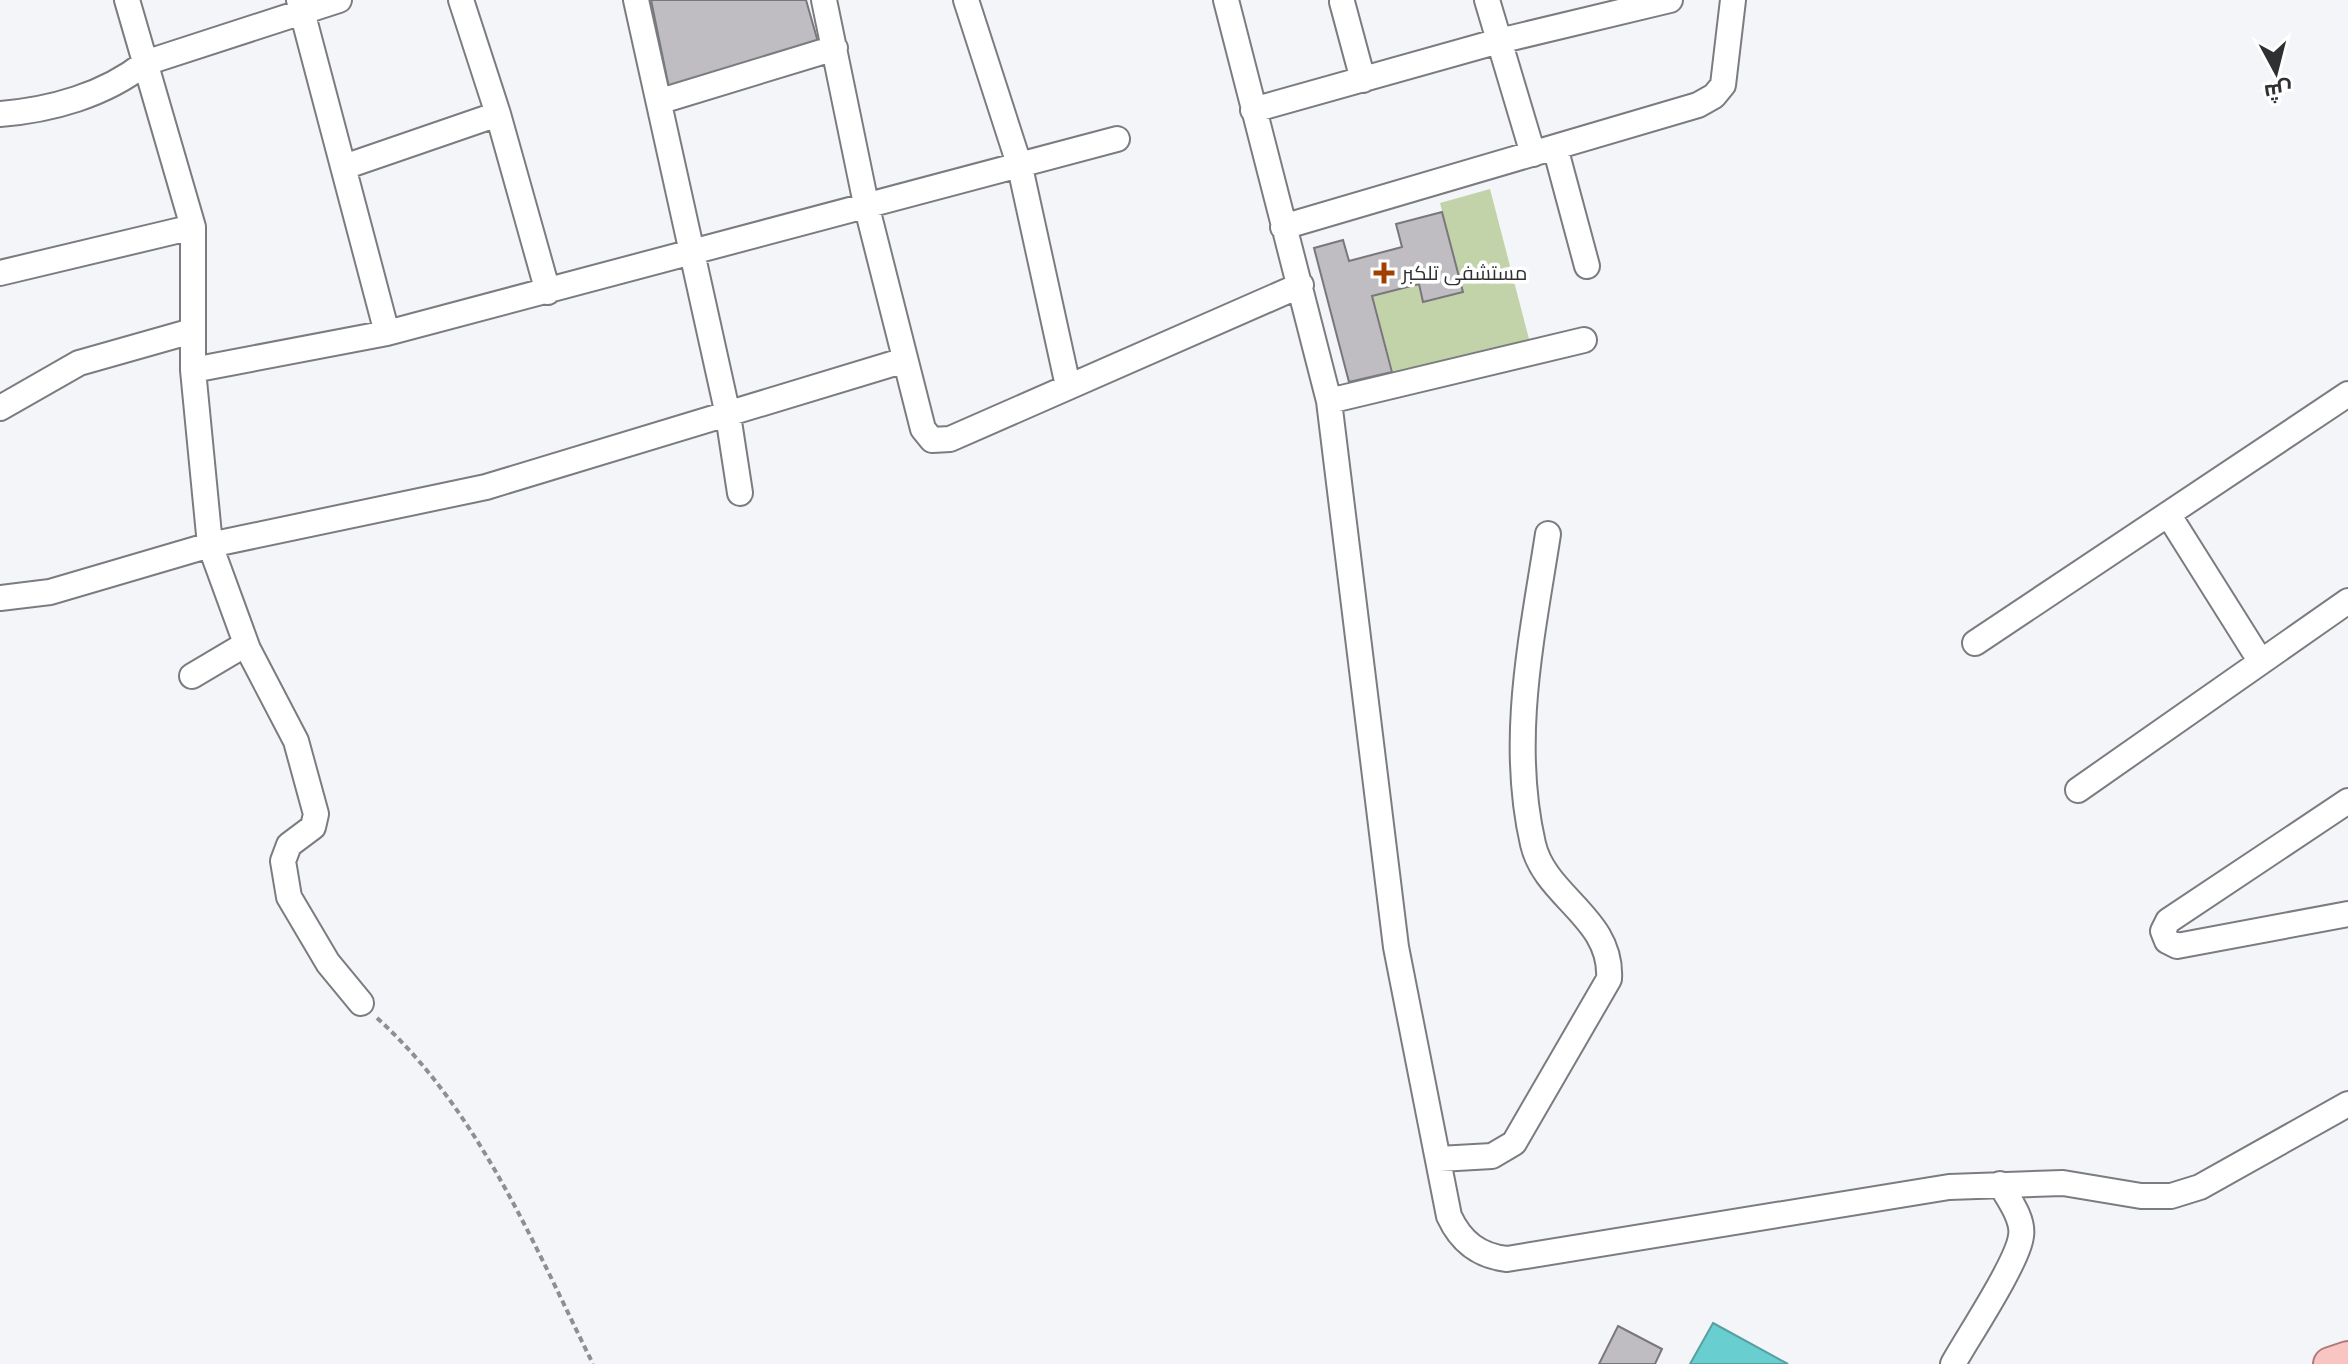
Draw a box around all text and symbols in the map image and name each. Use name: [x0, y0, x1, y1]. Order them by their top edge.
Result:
north arrow: [2236, 32, 2316, 112]
text: ش: [2263, 76, 2294, 106]
place label: مستشفى تلكبر: [1401, 261, 1527, 286]
marker: مستشفى تلكبر: [1373, 262, 1395, 284]

